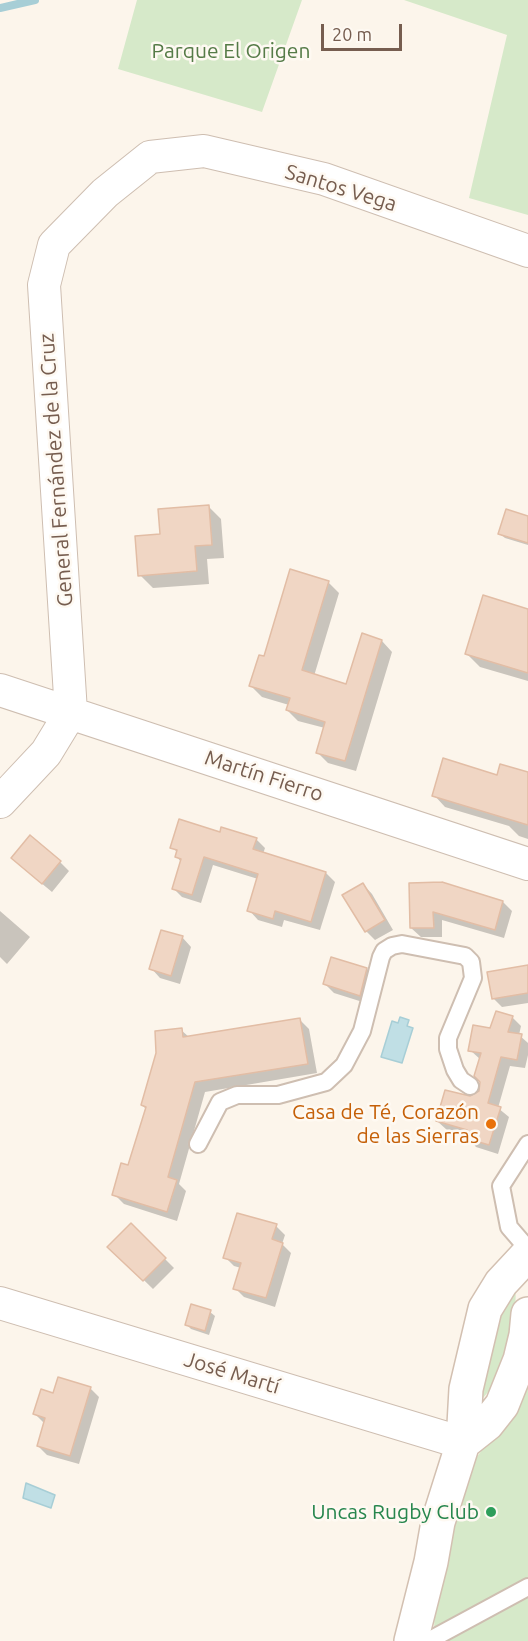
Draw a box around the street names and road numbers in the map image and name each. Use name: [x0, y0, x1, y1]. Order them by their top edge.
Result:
street label: Santos Vega: [282, 159, 400, 217]
street label: General Fernández de la Cruz: [34, 332, 78, 608]
street label: Martín Fierro: [202, 745, 326, 807]
street label: José Martí: [181, 1347, 283, 1399]

